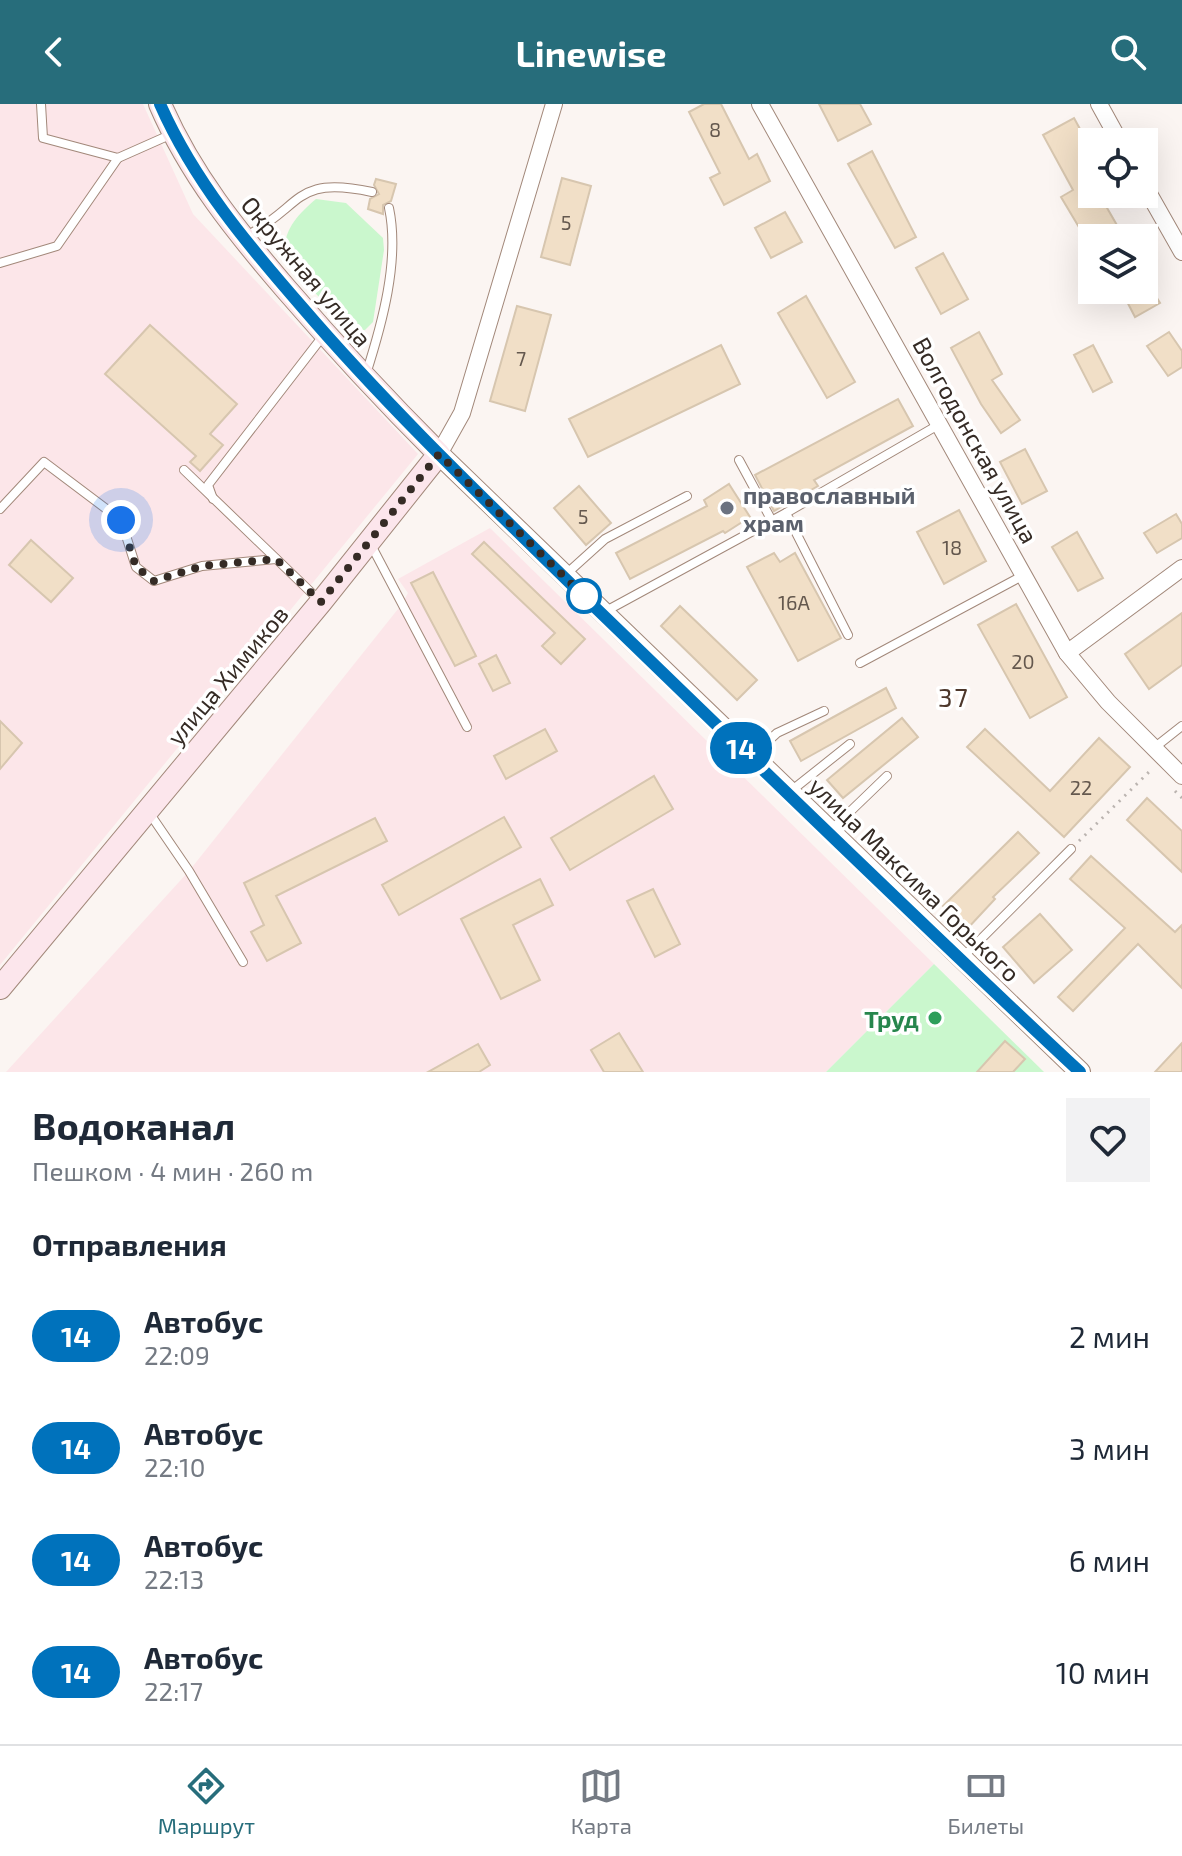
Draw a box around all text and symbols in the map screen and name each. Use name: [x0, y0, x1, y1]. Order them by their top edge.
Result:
icon: back: [32, 30, 76, 74]
icon: search: [1106, 30, 1150, 74]
text: Linewise: [515, 31, 667, 74]
house number: 8: [709, 117, 721, 141]
map controls: [1078, 128, 1158, 304]
button: locate: [1078, 128, 1158, 208]
street label: Окружная улица: [235, 190, 378, 353]
house number: 5: [561, 210, 571, 234]
button: layers: [1078, 224, 1158, 304]
street label: Волгодонская улица: [906, 332, 1045, 549]
house number: 7: [516, 346, 526, 370]
place label: православный храм: [743, 480, 915, 537]
marker: православный храм: [718, 499, 736, 517]
your location: [101, 500, 141, 540]
house number: 5: [578, 504, 588, 528]
house number: 18: [942, 535, 962, 559]
unlabelled marker: [567, 579, 601, 613]
house number: 16А: [778, 590, 810, 614]
street label: улица Химиков: [160, 599, 294, 751]
house number: 20: [1011, 649, 1035, 673]
district label: 37: [938, 681, 970, 712]
line badge: 14: [705, 722, 777, 774]
text: 14: [726, 731, 756, 765]
street label: улица Максима Горького: [803, 771, 1026, 988]
house number: 22: [1070, 775, 1092, 799]
place label: Труд: [864, 1004, 919, 1033]
marker: Труд: [926, 1009, 944, 1027]
button: heart: [1066, 1098, 1150, 1182]
text: Водоканал: [32, 1102, 235, 1148]
text: Пешком · 4 мин · 260 m: [32, 1155, 313, 1186]
text: Отправления: [32, 1226, 227, 1262]
text: Автобус: [144, 1303, 263, 1339]
text: 2 мин: [1069, 1318, 1150, 1354]
text: 14: [61, 1319, 91, 1353]
text: 22:09: [144, 1339, 210, 1370]
text: Автобус: [144, 1415, 263, 1451]
text: 3 мин: [1069, 1430, 1150, 1466]
text: 14: [61, 1431, 91, 1465]
text: 22:10: [144, 1451, 205, 1482]
text: Автобус: [144, 1527, 263, 1563]
text: 6 мин: [1069, 1542, 1150, 1578]
text: 14: [61, 1543, 91, 1577]
text: 22:13: [144, 1563, 204, 1594]
text: Автобус: [144, 1639, 263, 1675]
text: 10 мин: [1056, 1654, 1150, 1690]
text: 14: [61, 1655, 91, 1689]
text: 22:17: [144, 1675, 203, 1706]
tab: Маршрут: [158, 1764, 255, 1838]
tab: Карта: [571, 1764, 632, 1838]
tab: Билеты: [948, 1764, 1024, 1838]

